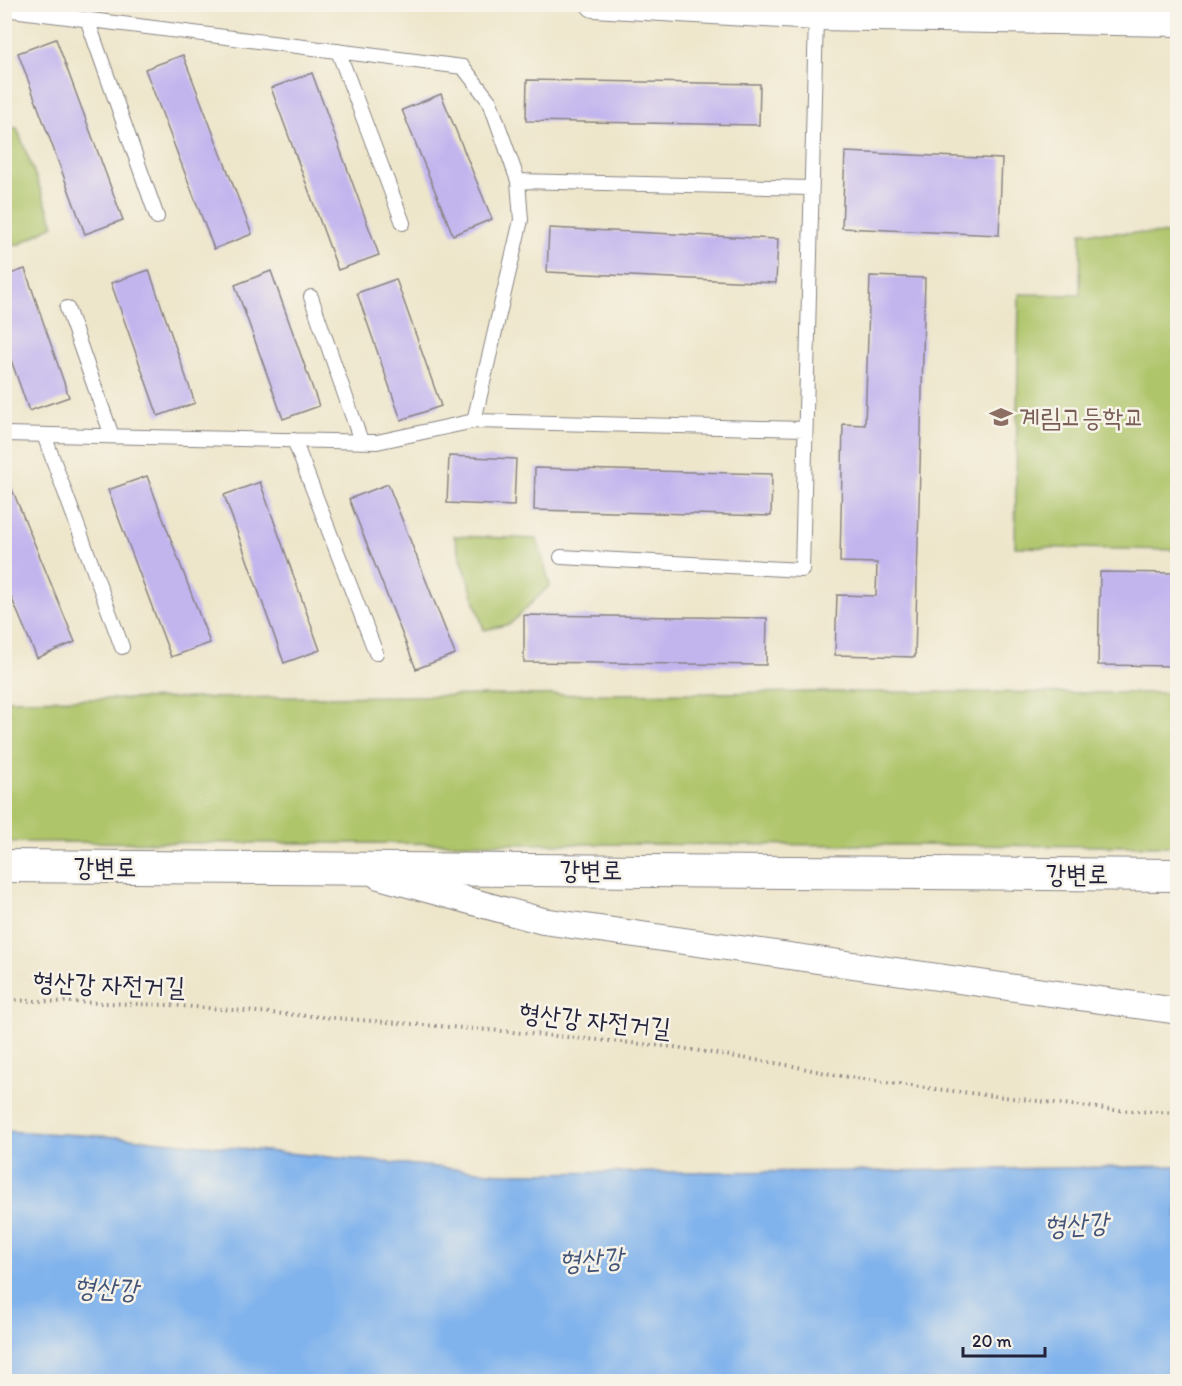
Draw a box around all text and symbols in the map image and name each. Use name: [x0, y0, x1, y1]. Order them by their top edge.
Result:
place label: 계림고등학교: [1019, 401, 1145, 433]
school or university icon: 계림고등학교: [988, 404, 1014, 430]
street label: 강변로: [74, 851, 136, 883]
street label: 강변로: [560, 854, 622, 886]
street label: 강변로: [1046, 858, 1108, 890]
street label: 형산강 자전거길: [32, 965, 186, 1003]
street label: 형산강 자전거길: [518, 996, 672, 1044]
water label: 형산강: [1042, 1205, 1113, 1243]
water label: 형산강: [557, 1240, 628, 1278]
water label: 형산강: [73, 1270, 142, 1306]
scale bar: [963, 1320, 1046, 1358]
text: 20 m: [972, 1330, 1012, 1352]

